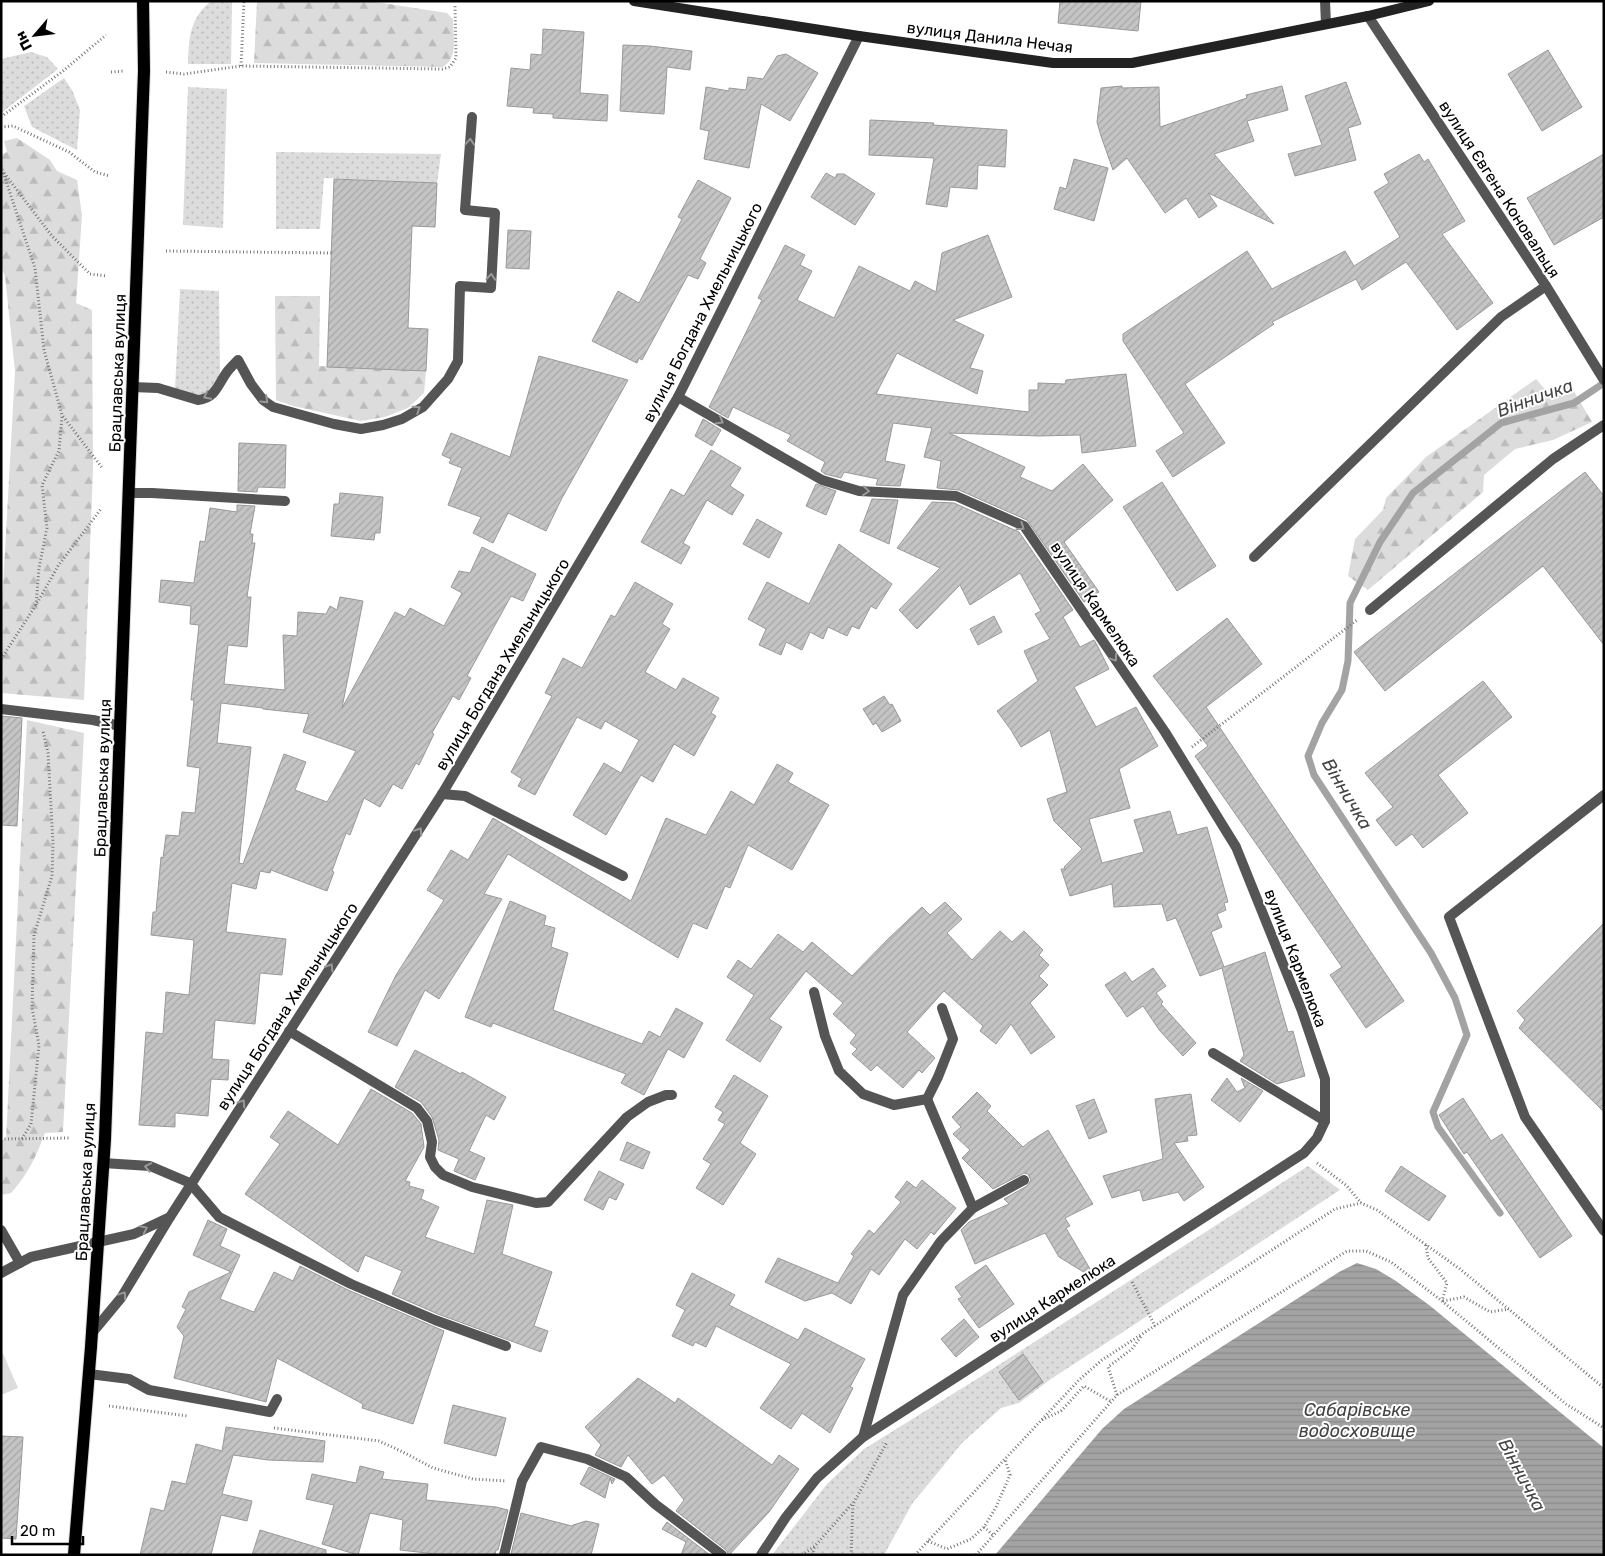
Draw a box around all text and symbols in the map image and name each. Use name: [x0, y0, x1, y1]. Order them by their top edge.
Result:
north arrow: [10, 10, 60, 60]
street label: вулиця Данила Нечая: [906, 18, 1074, 57]
text: Пн: [12, 28, 36, 53]
street label: вулиця Євгена Коновальця: [1435, 97, 1564, 282]
one-way arrow: [465, 138, 476, 146]
street label: вулиця Богдана Хмельницького: [639, 199, 766, 425]
one-way arrow: [486, 273, 497, 281]
street label: Брацлавська вулиця: [105, 293, 130, 453]
water label: Вінничка: [1494, 374, 1576, 422]
one-way arrow: [204, 389, 213, 399]
one-way arrow: [259, 394, 268, 403]
one-way arrow: [412, 406, 421, 415]
one-way arrow: [715, 415, 724, 425]
one-way arrow: [862, 485, 870, 496]
one-way arrow: [1016, 520, 1025, 530]
street label: вулиця Кармелюка: [1047, 538, 1144, 670]
street label: вулиця Богдана Хмельницького: [431, 555, 573, 774]
one-way arrow: [1108, 653, 1118, 662]
street label: Брацлавська вулиця: [90, 698, 115, 858]
water label: Вінничка: [1317, 754, 1377, 834]
one-way arrow: [412, 827, 422, 836]
street label: вулиця Кармелюка: [1260, 886, 1331, 1030]
street label: вулиця Богдана Хмельницького: [213, 899, 362, 1114]
one-way arrow: [324, 963, 333, 973]
one-way arrow: [236, 1100, 245, 1109]
street label: Брацлавська вулиця: [72, 1102, 99, 1262]
one-way arrow: [144, 1162, 153, 1172]
one-way arrow: [139, 1225, 148, 1235]
street label: вулиця Кармелюка: [986, 1251, 1119, 1346]
one-way arrow: [116, 1291, 126, 1300]
water label: Сабарівське водосховище: [1299, 1399, 1415, 1442]
water label: Вінничка: [1494, 1435, 1551, 1516]
scale bar: [12, 1514, 84, 1546]
text: 20 m: [20, 1522, 55, 1540]

